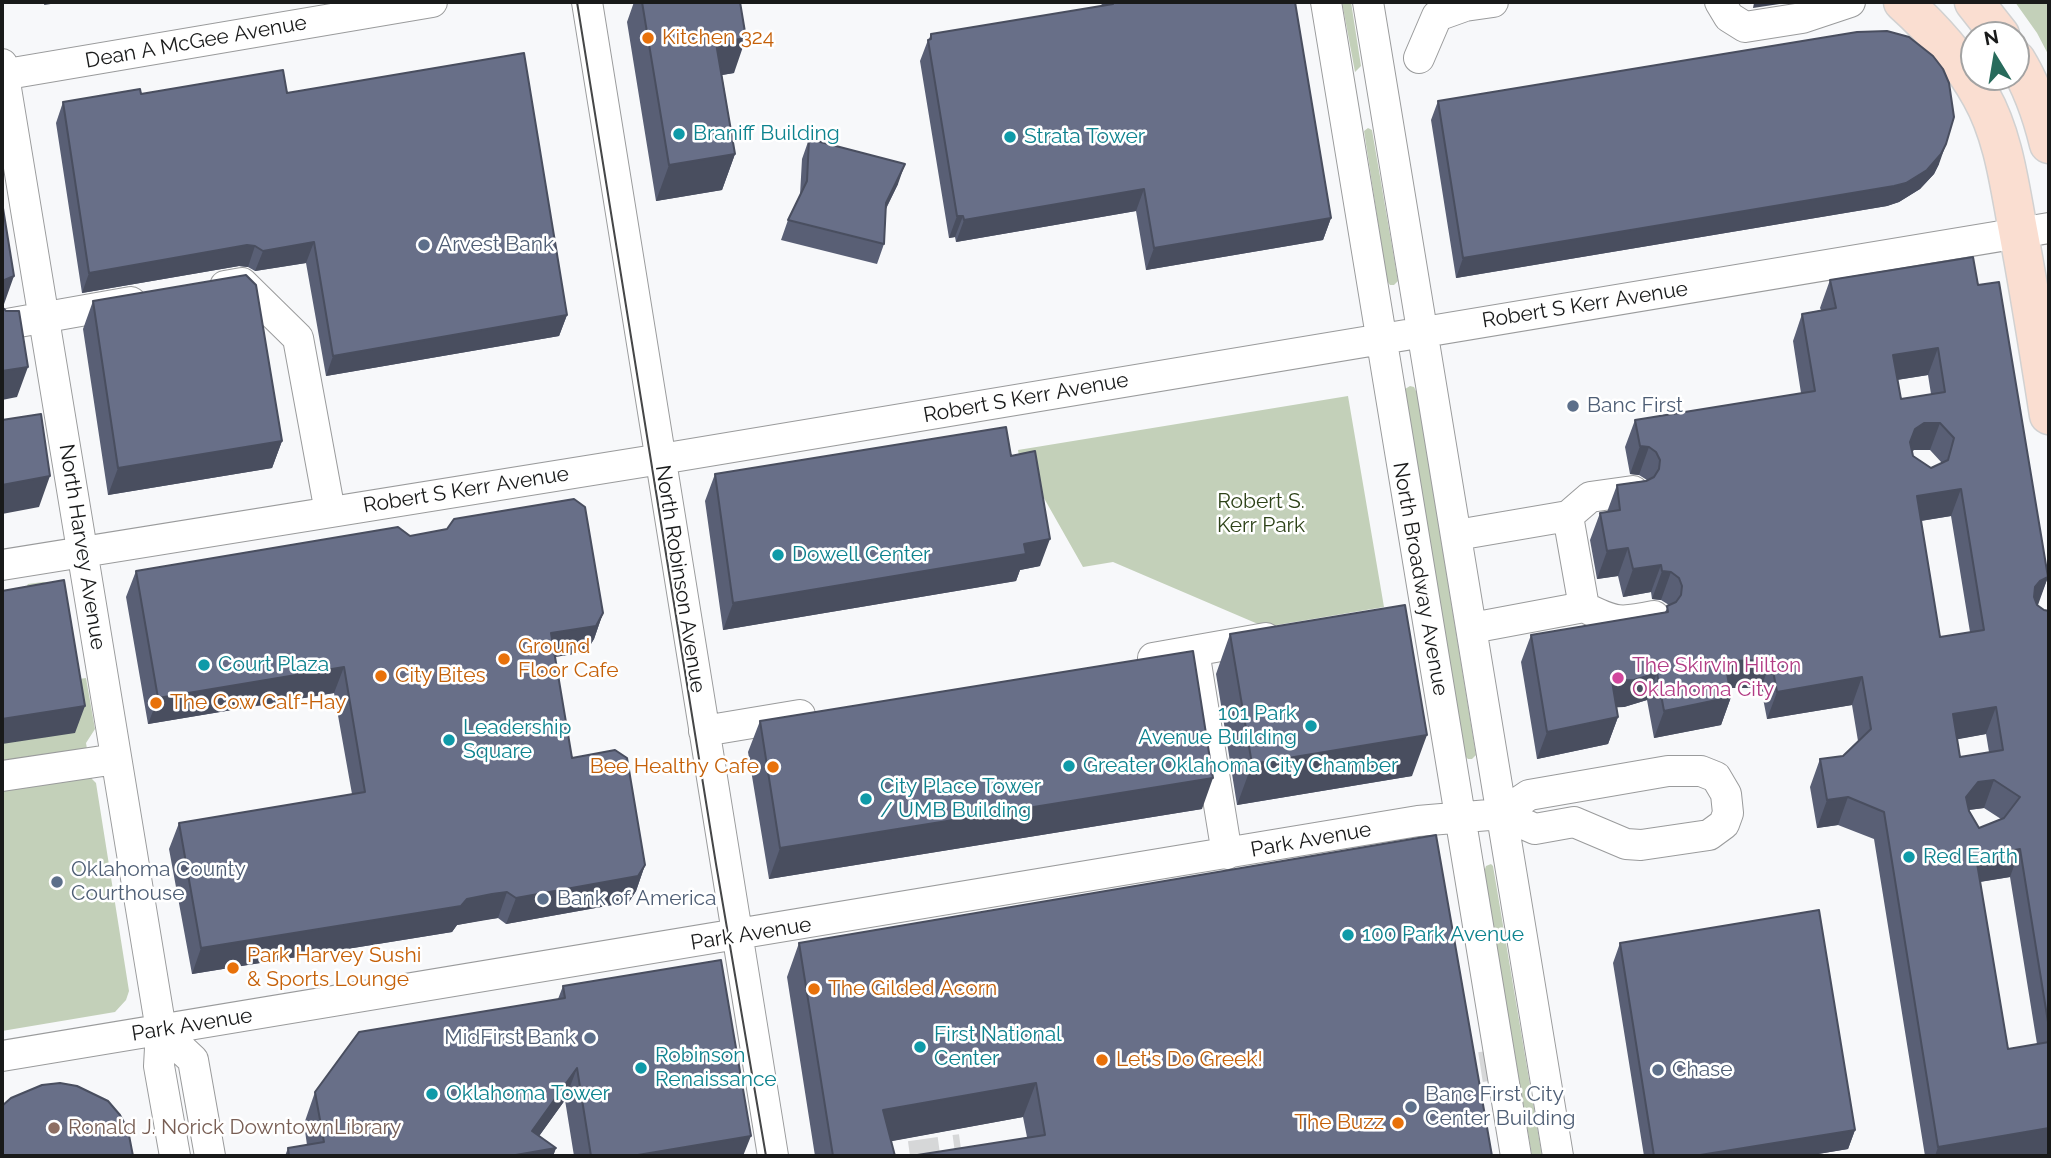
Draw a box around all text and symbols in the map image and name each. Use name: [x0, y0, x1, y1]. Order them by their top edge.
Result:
street label: Dean A McGee Avenue: [83, 10, 309, 74]
north arrow: [1960, 21, 2030, 91]
place label: Kitchen 324: [662, 25, 774, 51]
text: N: [1982, 25, 2001, 50]
marker: Kitchen 324: [640, 30, 656, 46]
place label: Braniff Building: [693, 121, 840, 147]
place label: Strata Tower: [1024, 124, 1145, 150]
marker: Braniff Building: [671, 126, 687, 142]
marker: Strata Tower: [1002, 129, 1018, 145]
place label: Arvest Bank: [438, 232, 554, 258]
marker: Arvest Bank: [416, 237, 432, 253]
street label: Robert S Kerr Avenue: [1480, 276, 1690, 334]
street label: Robert S Kerr Avenue: [921, 368, 1131, 428]
place label: Banc First: [1587, 393, 1683, 419]
marker: Banc First: [1565, 398, 1581, 414]
street label: North Harvey Avenue: [53, 442, 111, 652]
street label: North Broadway Avenue: [1387, 460, 1453, 698]
street label: Robert S Kerr Avenue: [361, 461, 571, 519]
street label: North Robinson Avenue: [650, 463, 710, 695]
park label: Robert S. Kerr Park: [1217, 489, 1305, 539]
place label: Dowell Center: [792, 542, 930, 568]
marker: Dowell Center: [770, 547, 786, 563]
place label: Ground Floor Cafe: [518, 634, 618, 684]
marker: Ground Floor Cafe: [496, 651, 512, 667]
place label: Court Plaza: [218, 652, 329, 678]
place label: The Skirvin Hilton Oklahoma City: [1632, 653, 1801, 703]
marker: Court Plaza: [196, 657, 212, 673]
place label: City Bites: [395, 663, 486, 689]
marker: City Bites: [373, 668, 389, 684]
marker: The Skirvin Hilton Oklahoma City: [1610, 670, 1626, 686]
place label: The Cow Calf-Hay: [170, 690, 346, 716]
marker: The Cow Calf-Hay: [148, 695, 164, 711]
place label: 101 Park Avenue Building: [1138, 701, 1297, 751]
place label: Leadership Square: [463, 715, 571, 765]
marker: 101 Park Avenue Building: [1303, 718, 1319, 734]
marker: Leadership Square: [441, 732, 457, 748]
place label: Greater Oklahoma City Chamber: [1083, 753, 1398, 779]
place label: Bee Healthy Cafe: [590, 754, 759, 780]
marker: Greater Oklahoma City Chamber: [1061, 758, 1077, 774]
marker: Bee Healthy Cafe: [765, 759, 781, 775]
place label: City Place Tower / UMB Building: [880, 774, 1041, 824]
marker: City Place Tower / UMB Building: [858, 791, 874, 807]
street label: Park Avenue: [1249, 817, 1373, 863]
place label: Red Earth: [1923, 844, 2018, 870]
marker: Red Earth: [1901, 849, 1917, 865]
place label: Oklahoma County Courthouse: [71, 857, 246, 907]
marker: Oklahoma County Courthouse: [49, 874, 65, 890]
place label: Bank of America: [557, 886, 717, 912]
marker: Bank of America: [535, 891, 551, 907]
street label: Park Avenue: [689, 912, 813, 956]
place label: 100 Park Avenue: [1362, 922, 1524, 948]
marker: 100 Park Avenue: [1340, 927, 1356, 943]
place label: Park Harvey Sushi & Sports Lounge: [247, 943, 421, 993]
marker: Park Harvey Sushi & Sports Lounge: [225, 960, 241, 976]
place label: The Gilded Acorn: [828, 976, 997, 1002]
marker: The Gilded Acorn: [806, 981, 822, 997]
street label: Park Avenue: [130, 1003, 254, 1047]
place label: First National Center: [934, 1022, 1062, 1072]
place label: MidFirst Bank: [444, 1025, 576, 1051]
marker: MidFirst Bank: [582, 1030, 598, 1046]
marker: First National Center: [912, 1039, 928, 1055]
place label: Robinson Renaissance: [655, 1043, 777, 1093]
place label: Let's Do Greek!: [1116, 1047, 1263, 1073]
marker: Let's Do Greek!: [1094, 1052, 1110, 1068]
place label: Chase: [1672, 1057, 1733, 1083]
marker: Robinson Renaissance: [633, 1060, 649, 1076]
marker: Chase: [1650, 1062, 1666, 1078]
place label: Oklahoma Tower: [446, 1081, 610, 1107]
place label: Banc First City Center Building: [1425, 1082, 1575, 1132]
marker: Oklahoma Tower: [424, 1086, 440, 1102]
marker: Banc First City Center Building: [1403, 1099, 1419, 1115]
place label: The Buzz: [1294, 1110, 1384, 1136]
place label: Ronald J. Norick DowntownLibrary: [68, 1115, 401, 1141]
marker: The Buzz: [1390, 1115, 1406, 1131]
marker: Ronald J. Norick DowntownLibrary: [46, 1120, 62, 1136]

